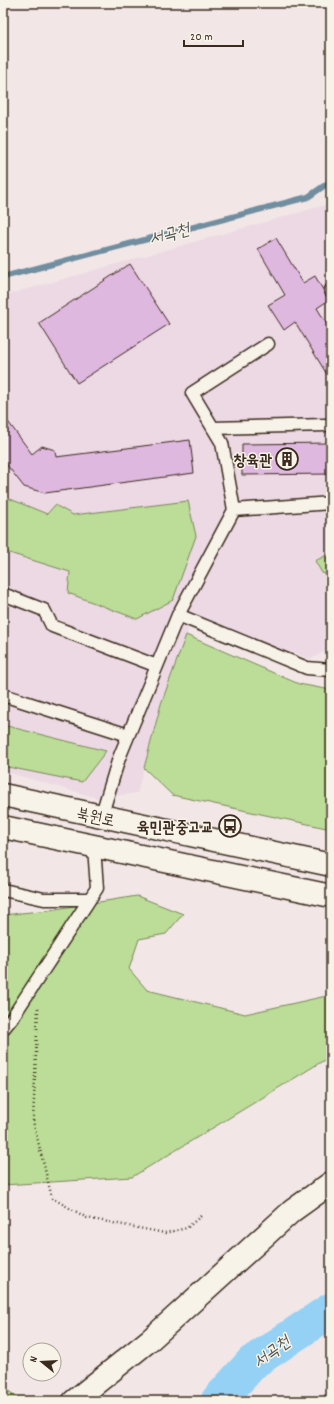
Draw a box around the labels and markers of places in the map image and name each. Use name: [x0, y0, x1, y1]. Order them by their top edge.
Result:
building icon: 창육관: [274, 446, 300, 472]
place label: 창육관: [233, 450, 272, 473]
bus stop icon: 육민관중고교: [217, 813, 243, 839]
place label: 육민관중고교: [137, 817, 214, 840]

